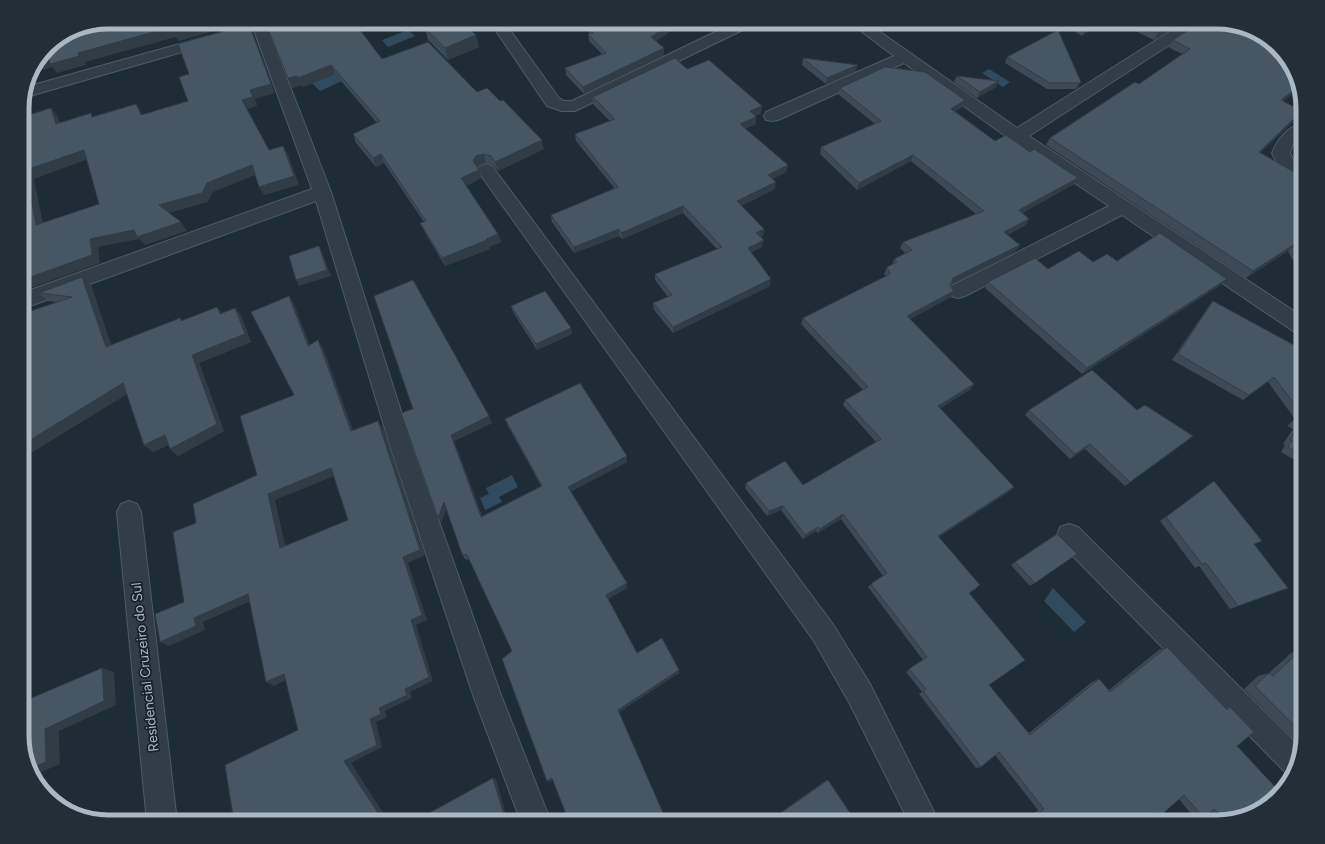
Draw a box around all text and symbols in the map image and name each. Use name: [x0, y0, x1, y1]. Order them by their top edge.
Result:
street label: Residencial Cruzeiro do Sul: [128, 581, 162, 753]

